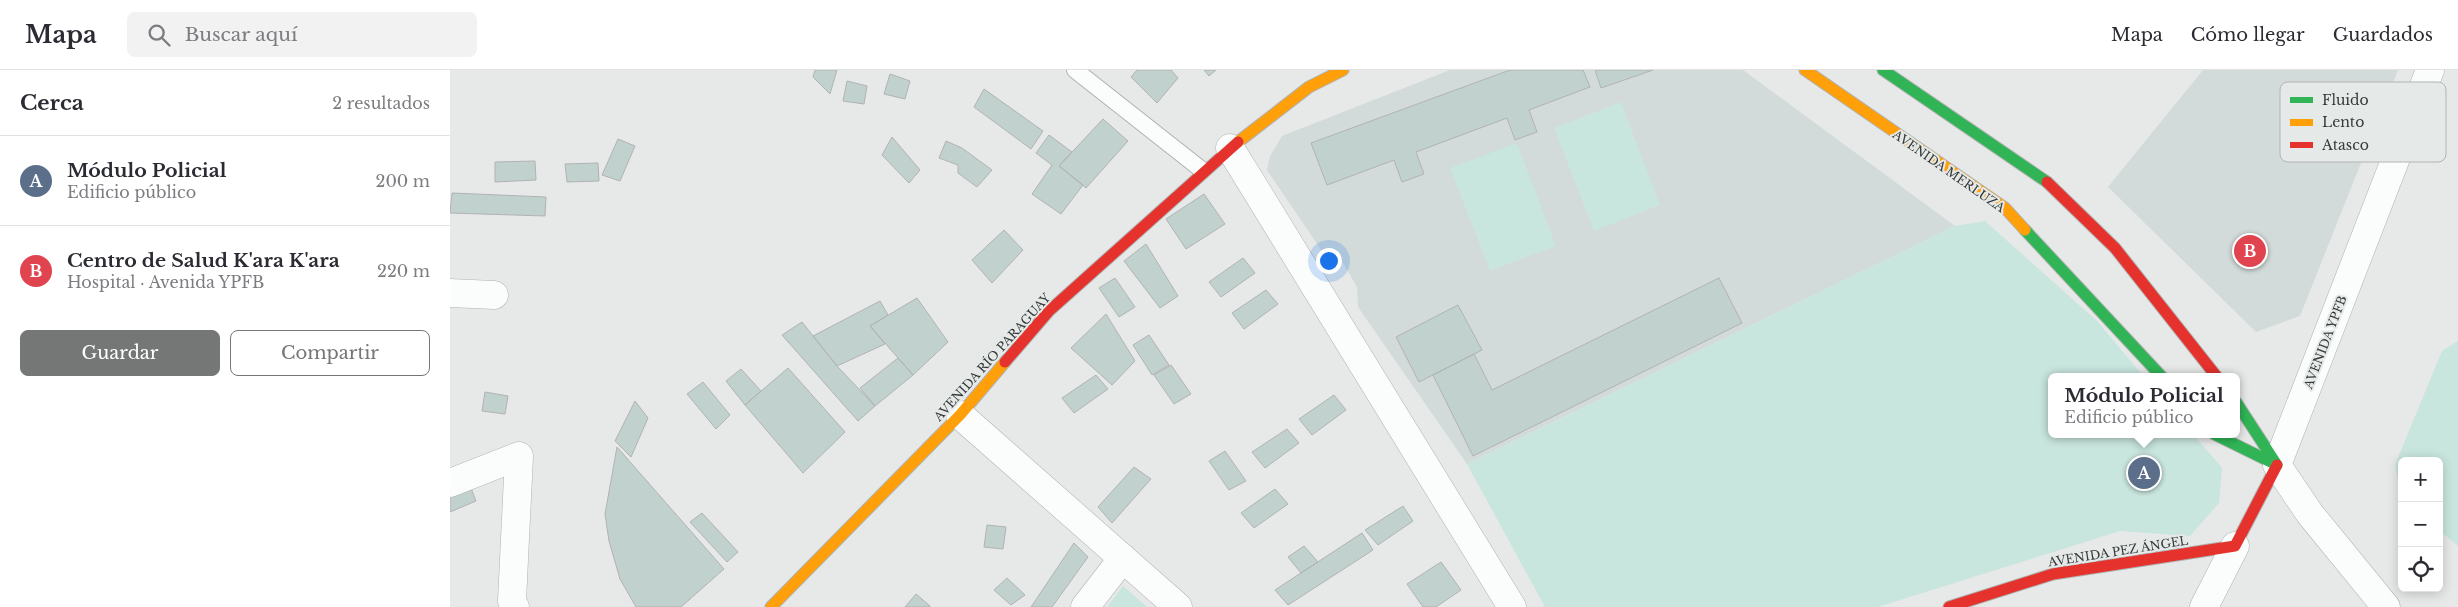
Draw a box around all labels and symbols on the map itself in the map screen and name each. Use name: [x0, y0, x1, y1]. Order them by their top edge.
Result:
legend: [2280, 82, 2446, 162]
text: Fluido: [2322, 91, 2369, 109]
text: Lento: [2322, 113, 2364, 131]
street label: AVENIDA MERLUZA: [1889, 126, 2009, 216]
text: Atasco: [2321, 136, 2369, 154]
pin: B: [2234, 232, 2266, 270]
your location: [1316, 248, 1342, 274]
street label: AVENIDA RÍO PARAGUAY: [929, 289, 1053, 425]
street label: AVENIDA YPFB: [2300, 293, 2350, 392]
pin: A: [2128, 454, 2160, 492]
street label: AVENIDA PEZ ÁNGEL: [2046, 531, 2189, 570]

